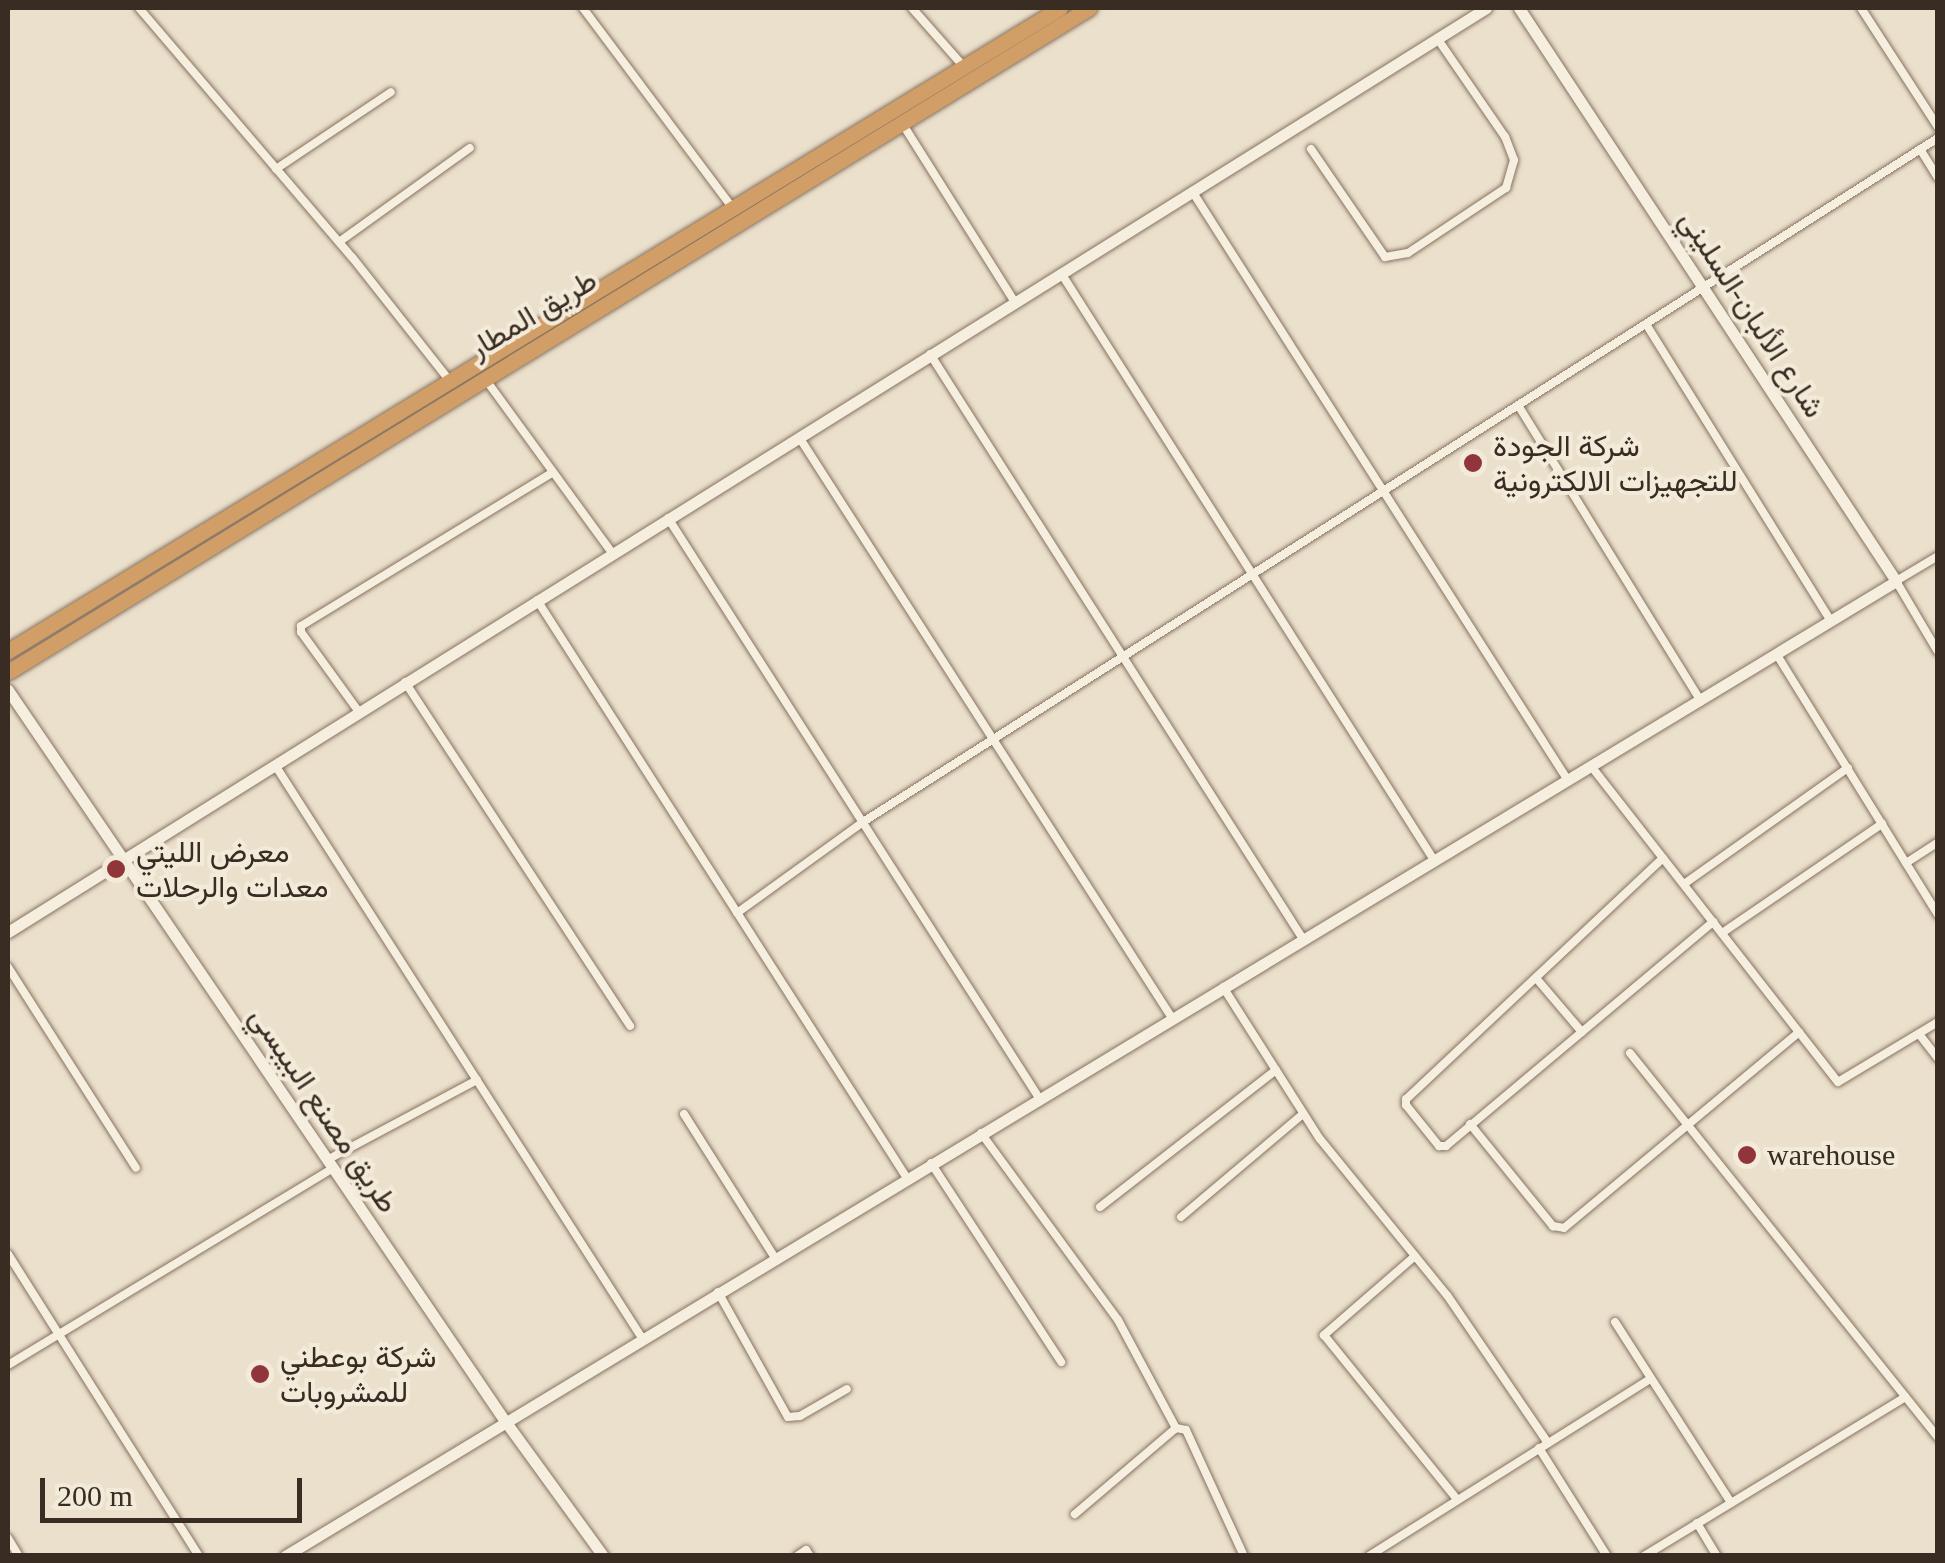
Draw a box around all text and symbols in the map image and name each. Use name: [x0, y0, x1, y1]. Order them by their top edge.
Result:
street label: شارع الألبان-السليني: [1672, 204, 1832, 424]
street label: طريق المطار: [463, 262, 603, 366]
place label: شركة الجودة للتجهيزات الالكترونية: [1493, 428, 1738, 498]
marker: شركة الجودة للتجهيزات الالكترونية: [1462, 452, 1484, 474]
place label: معرض الليتي معدات والرحلات: [136, 834, 328, 904]
marker: معرض الليتي معدات والرحلات: [105, 858, 127, 880]
street label: طريق مصنع البيبسي: [242, 1000, 406, 1220]
place label: warehouse: [1767, 1137, 1895, 1173]
marker: warehouse: [1736, 1144, 1758, 1166]
place label: شركة بوعطني للمشروبات: [280, 1339, 436, 1410]
marker: شركة بوعطني للمشروبات: [249, 1363, 271, 1385]
scale bar: [45, 1458, 308, 1520]
text: 200 m: [57, 1479, 133, 1512]

